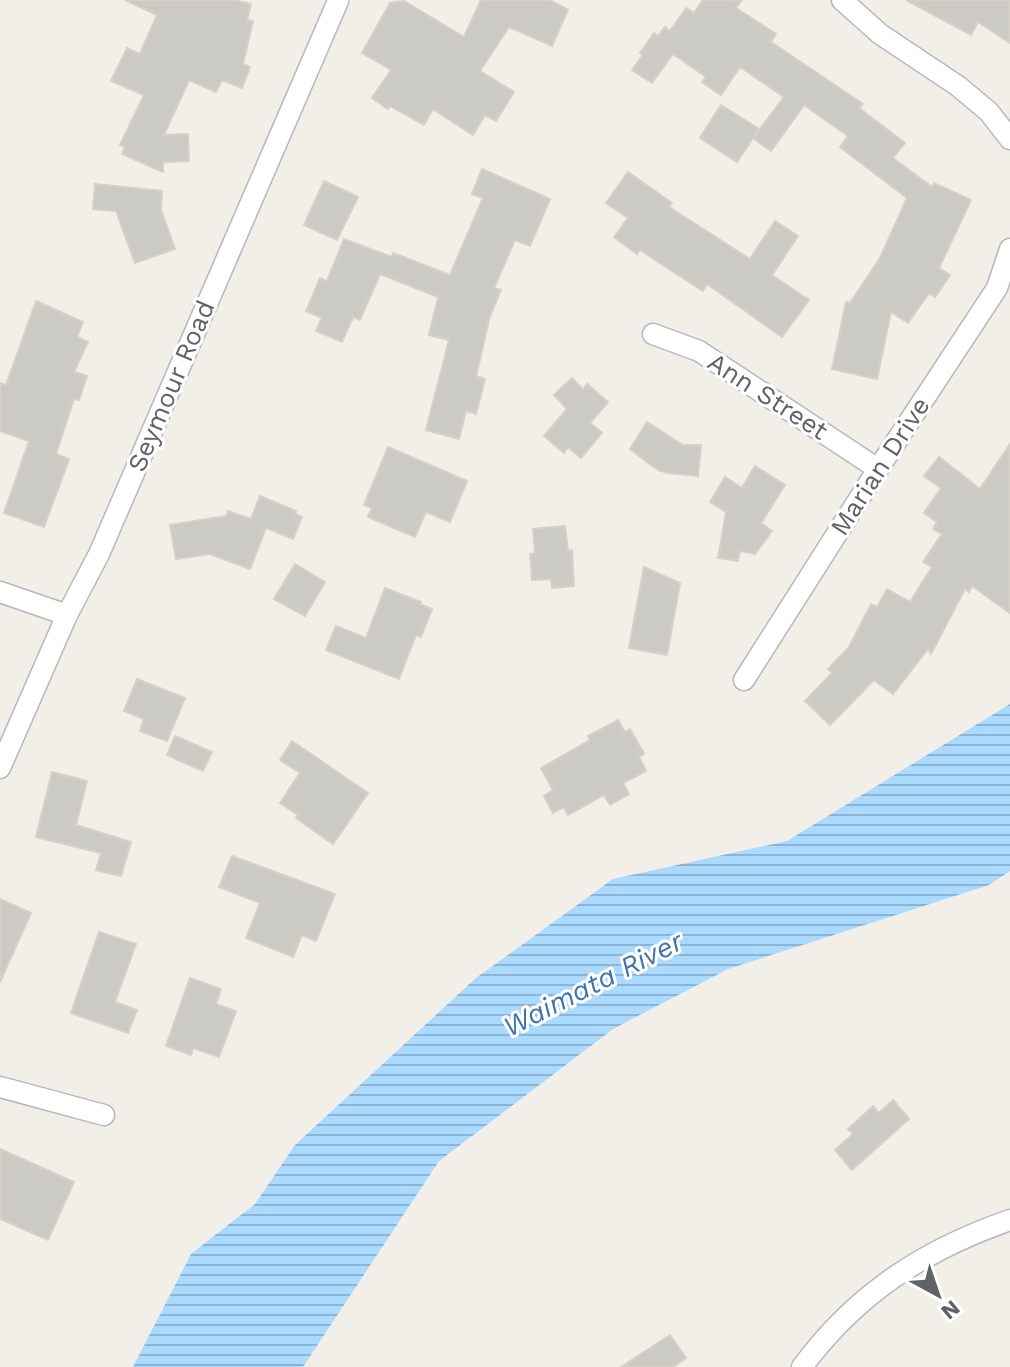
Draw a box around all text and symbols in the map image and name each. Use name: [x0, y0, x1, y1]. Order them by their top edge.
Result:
street label: Seymour Road: [121, 296, 221, 476]
street label: Ann Street: [703, 346, 833, 446]
street label: Marian Drive: [824, 391, 936, 541]
water label: Waimata River: [498, 924, 689, 1043]
north arrow: [898, 1255, 978, 1335]
text: N: [936, 1295, 965, 1325]

